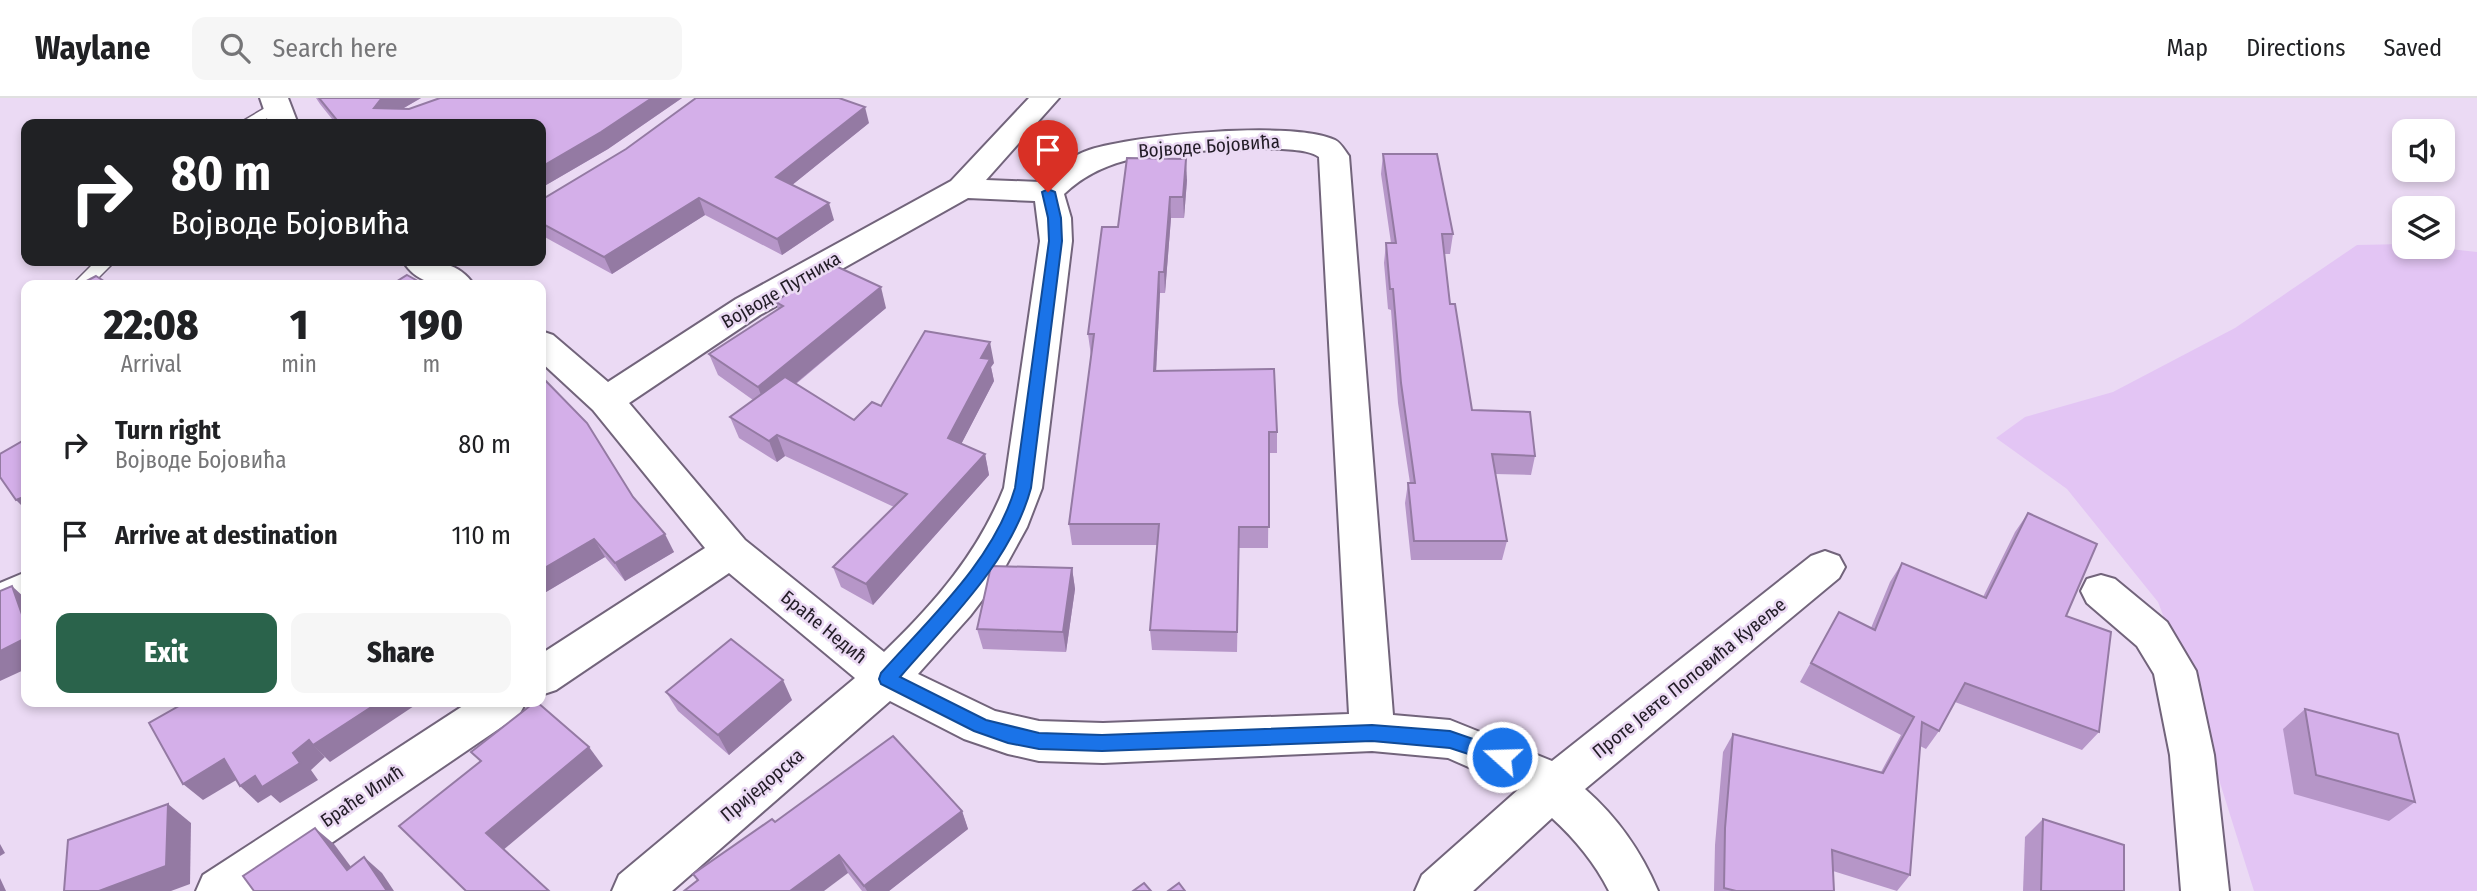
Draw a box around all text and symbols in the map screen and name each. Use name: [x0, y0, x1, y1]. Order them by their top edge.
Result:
search box: [192, 17, 682, 80]
text: Waylane: [35, 28, 150, 68]
icon: search: [216, 29, 254, 67]
text: Search here: [272, 33, 398, 64]
text: Map: [2167, 34, 2208, 62]
text: Directions: [2246, 34, 2345, 62]
text: Saved: [2383, 34, 2442, 62]
map controls: [2392, 119, 2455, 259]
button: sound: [2392, 119, 2455, 182]
pin: [1018, 120, 1078, 192]
street label: Војводе Бојовића: [1137, 130, 1281, 162]
icon: arrive: [1029, 131, 1067, 169]
text: 80 m: [171, 144, 271, 203]
icon: right: [56, 147, 147, 238]
button: layers: [2392, 196, 2455, 259]
text: Војводе Бојовића: [171, 204, 410, 242]
street label: Војводе Путника: [717, 247, 845, 333]
text: 22:08: [104, 300, 199, 350]
text: 1: [290, 300, 308, 350]
text: 190: [400, 300, 463, 350]
text: Arrival: [121, 350, 182, 378]
text: min: [281, 350, 317, 378]
text: m: [423, 350, 440, 378]
text: Turn right: [115, 415, 221, 446]
icon: right: [56, 426, 94, 464]
text: 80 m: [458, 429, 511, 460]
text: Војводе Бојовића: [115, 446, 287, 474]
icon: arrive: [56, 517, 94, 555]
text: Arrive at destination: [115, 520, 338, 551]
text: 110 m: [451, 520, 511, 551]
street label: Браће Недић: [776, 585, 872, 669]
street label: Проте Јевте Поповића Кувеље: [1588, 593, 1790, 763]
button: Exit: [56, 613, 277, 693]
button: Share: [291, 613, 511, 693]
position arrow: [1465, 720, 1539, 794]
street label: Приједорска: [716, 744, 808, 826]
street label: Браће Илић: [316, 760, 408, 832]

